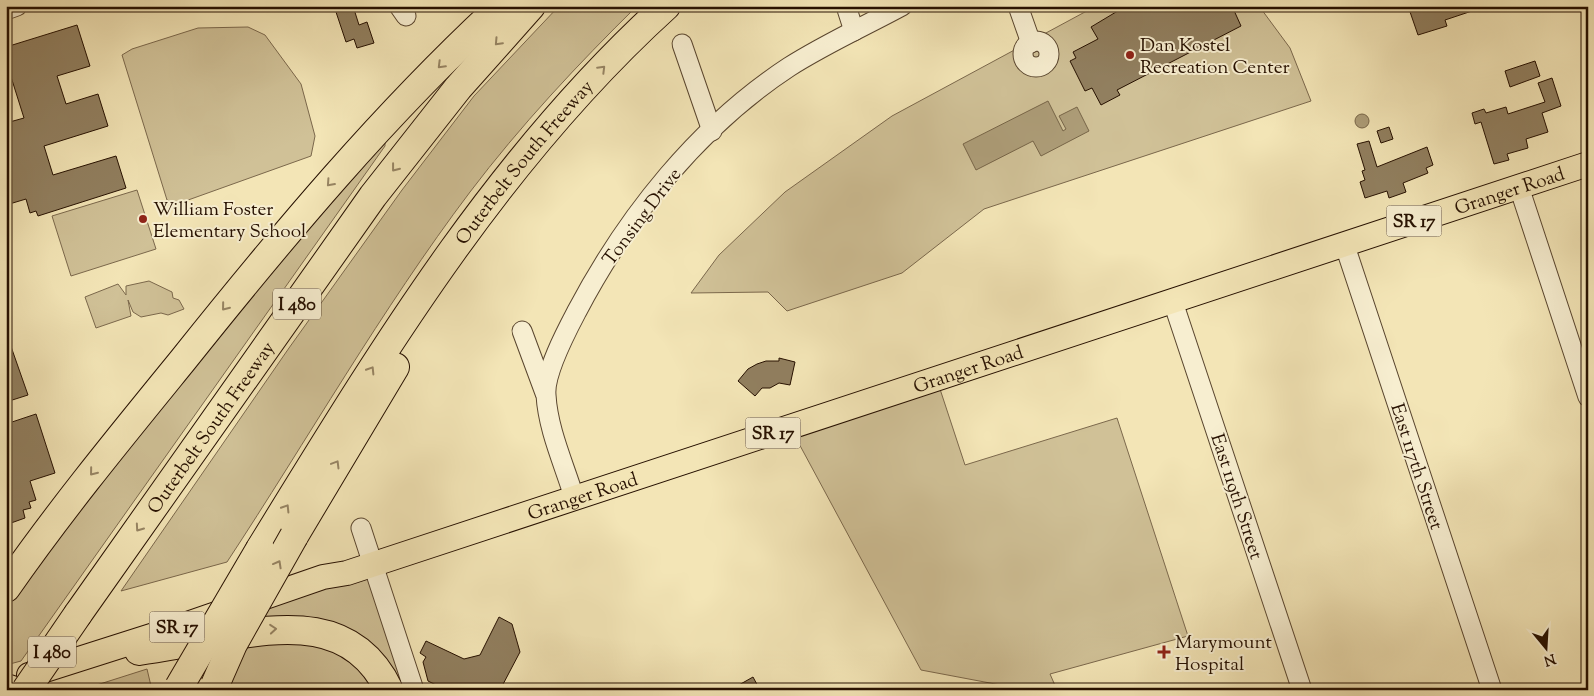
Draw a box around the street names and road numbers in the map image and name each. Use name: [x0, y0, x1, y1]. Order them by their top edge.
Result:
street label: Outerbelt South Freeway: [450, 74, 601, 251]
street label: Granger Road: [1451, 162, 1569, 223]
street label: Tonsing Drive: [597, 163, 689, 272]
road number: SR 17: [1386, 206, 1442, 237]
road number: I 480: [273, 288, 321, 320]
street label: Outerbelt South Freeway: [142, 336, 283, 520]
street label: Granger Road: [910, 340, 1028, 401]
street label: East 117th Street: [1382, 400, 1449, 534]
road number: SR 17: [746, 418, 800, 448]
street label: East 119th Street: [1203, 430, 1269, 564]
street label: Granger Road: [524, 467, 642, 529]
road number: SR 17: [150, 612, 204, 642]
road number: I 480: [28, 636, 76, 668]

